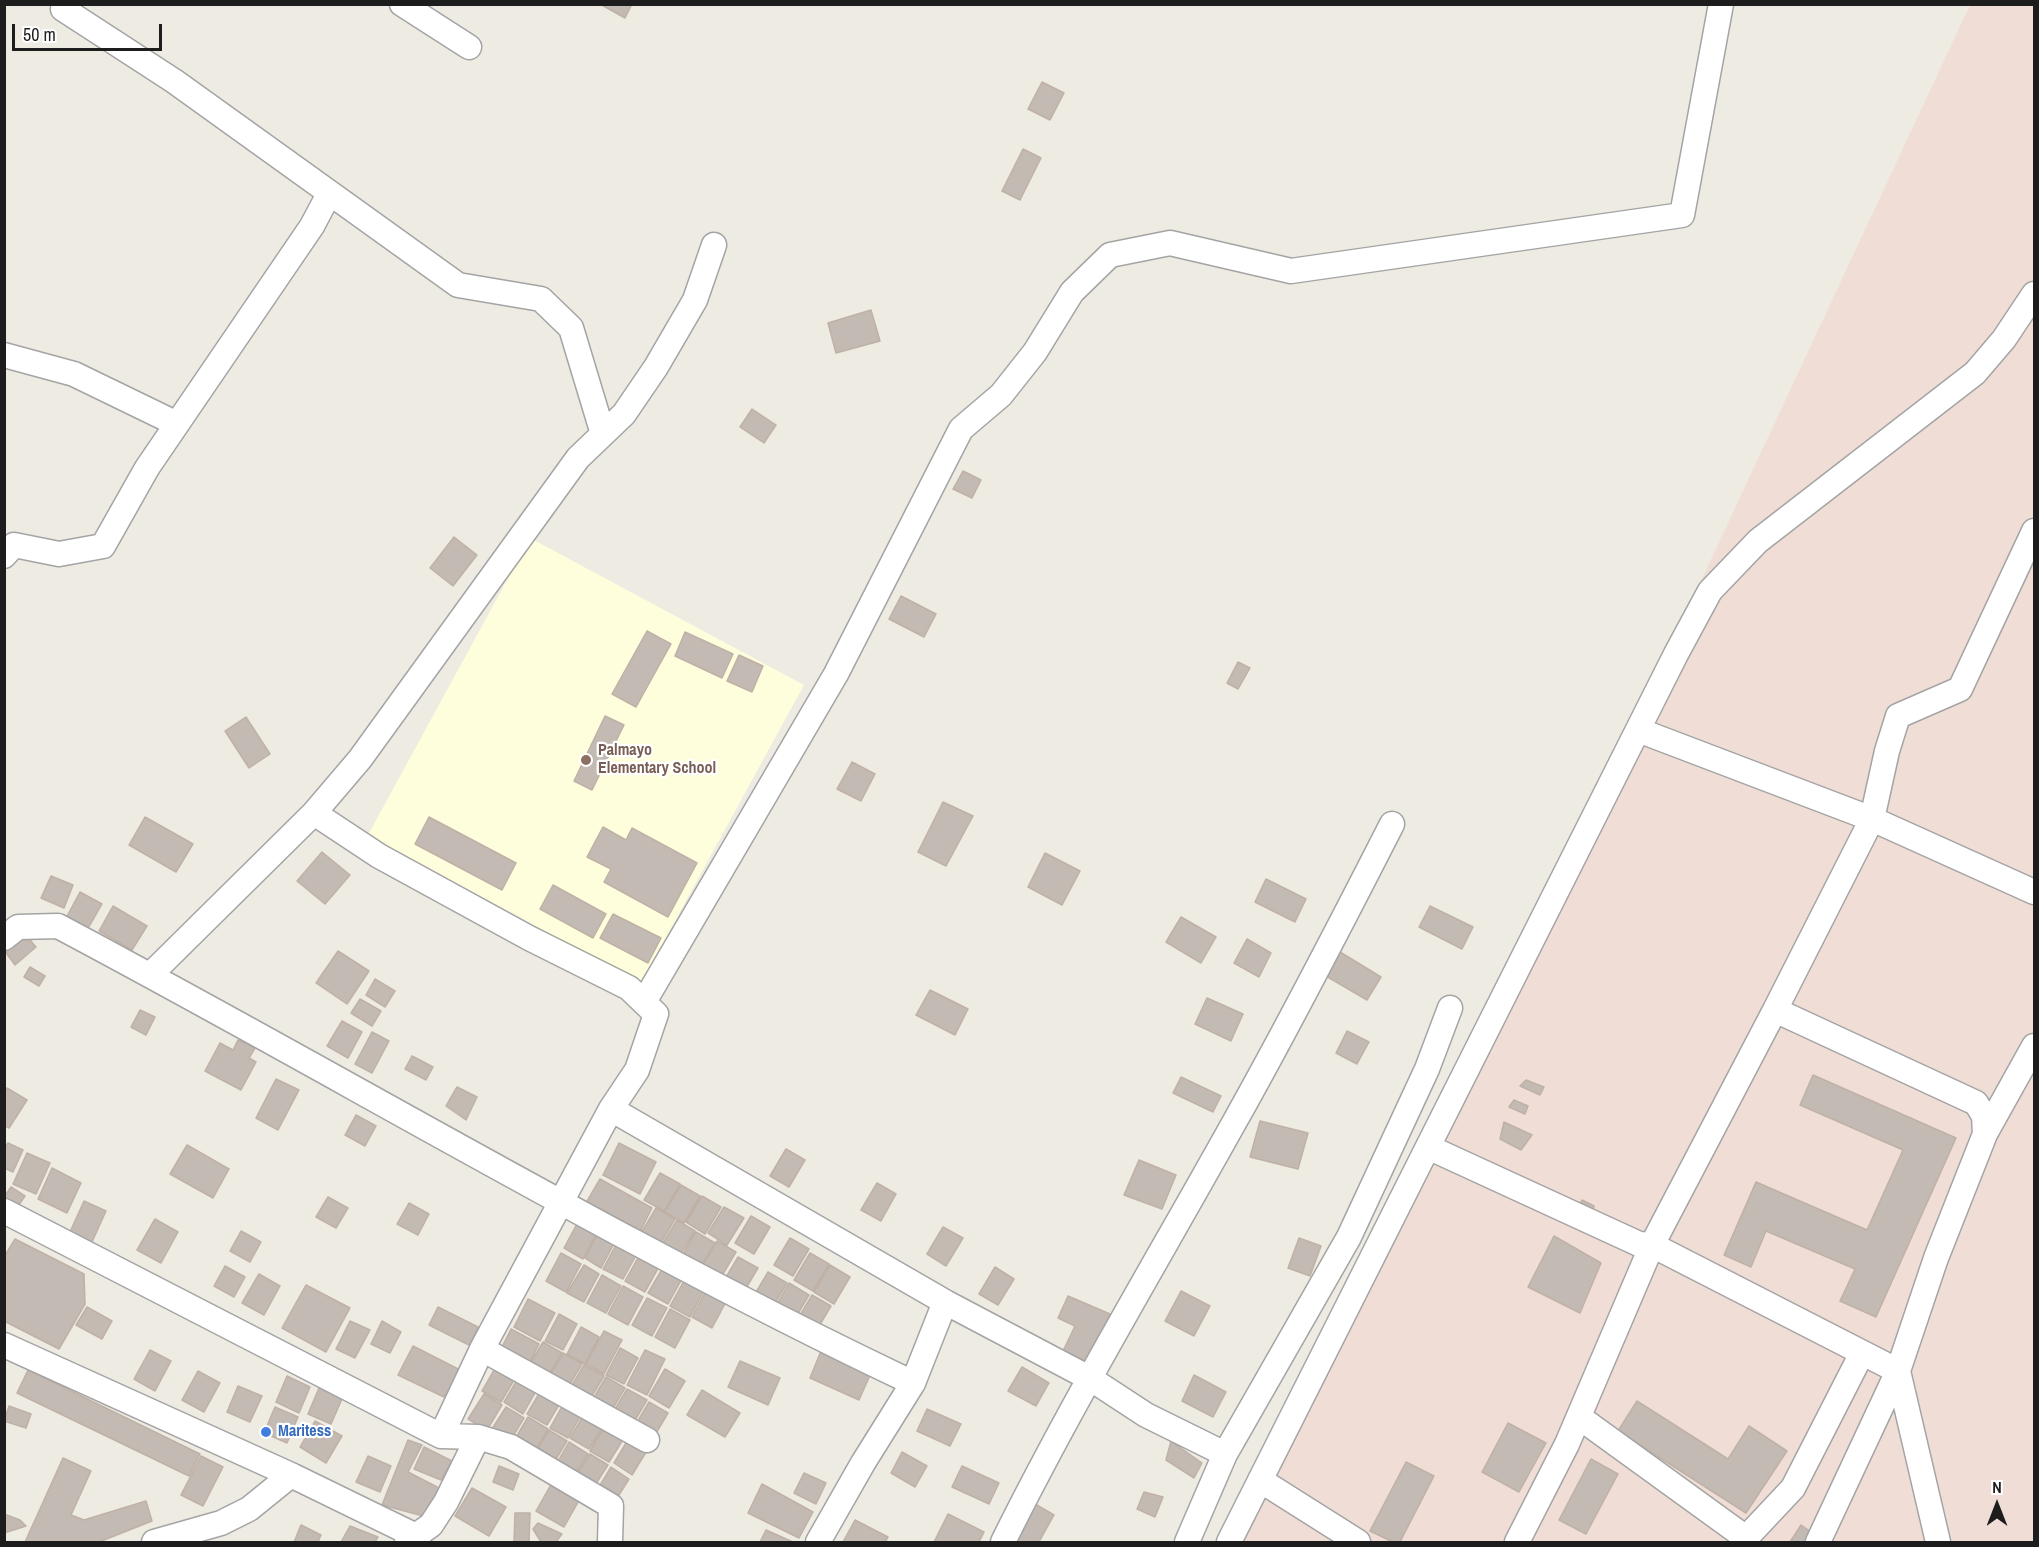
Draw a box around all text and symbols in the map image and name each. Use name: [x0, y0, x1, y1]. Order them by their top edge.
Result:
scale bar: [15, 12, 165, 50]
text: 50 m: [23, 22, 56, 47]
place label: Palmayo Elementary School: [598, 741, 716, 779]
marker: Palmayo Elementary School: [579, 753, 593, 767]
place label: Maritess: [278, 1422, 331, 1442]
marker: Maritess: [259, 1425, 273, 1439]
north arrow: [1967, 1475, 2027, 1535]
text: N: [1992, 1476, 2002, 1498]

